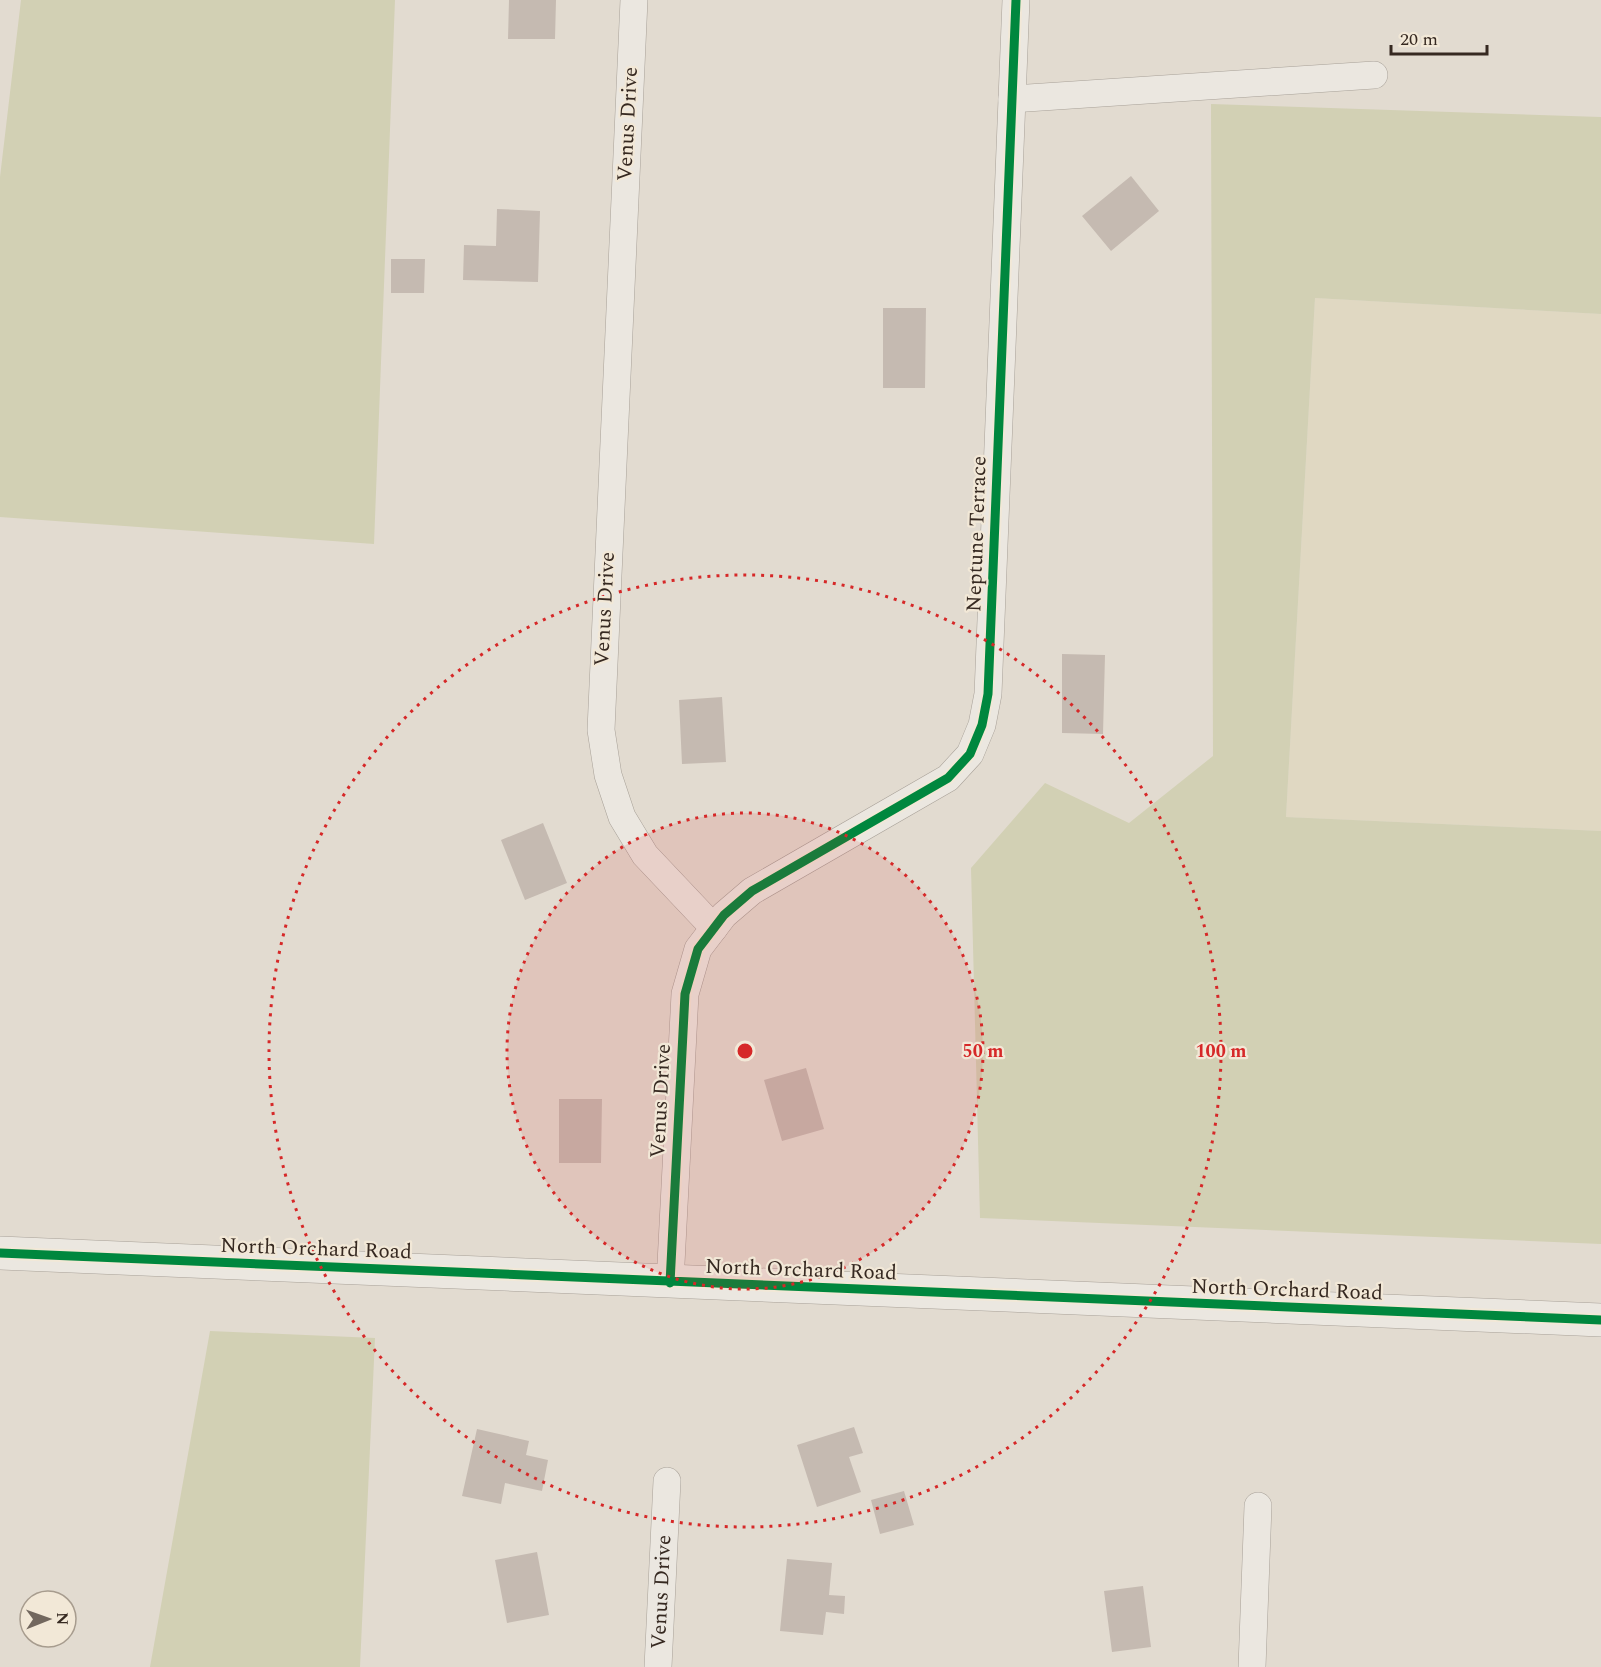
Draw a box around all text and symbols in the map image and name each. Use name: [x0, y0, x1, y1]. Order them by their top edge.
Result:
scale bar: [1391, 18, 1487, 56]
text: 20 m: [1400, 26, 1438, 53]
street label: Venus Drive: [609, 66, 647, 182]
street label: Neptune Terrace: [958, 455, 996, 613]
street label: Venus Drive: [586, 551, 624, 667]
text: 50 m: [963, 1038, 1003, 1065]
text: 100 m: [1195, 1038, 1247, 1065]
centre of rings: [735, 1041, 755, 1061]
street label: Venus Drive: [642, 1043, 680, 1159]
street label: North Orchard Road: [220, 1230, 412, 1268]
street label: North Orchard Road: [705, 1251, 897, 1289]
street label: North Orchard Road: [1191, 1271, 1383, 1309]
street label: Venus Drive: [643, 1534, 680, 1650]
north arrow: [18, 1589, 78, 1649]
text: N: [50, 1612, 74, 1625]

